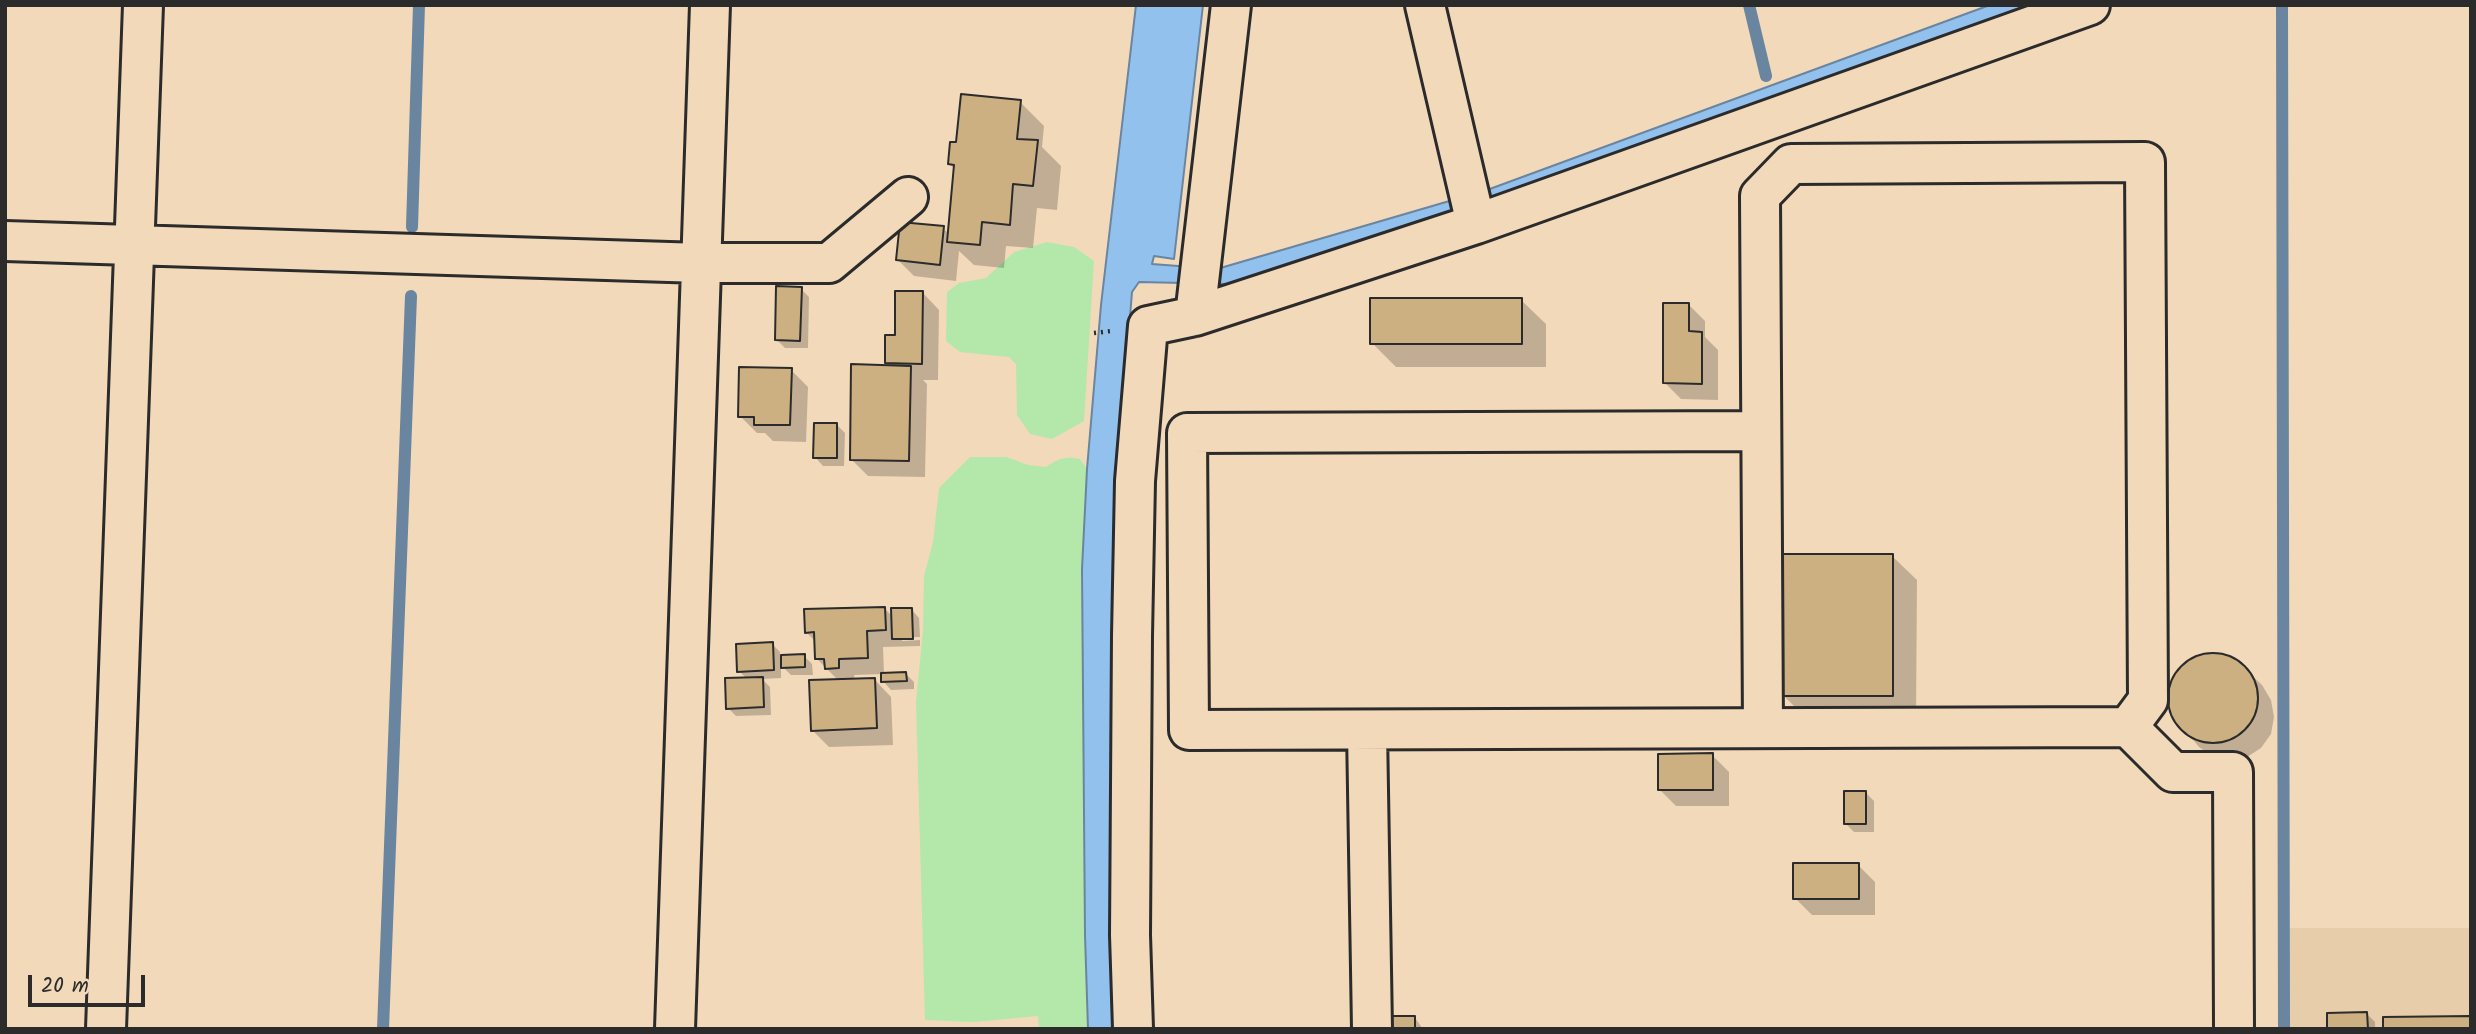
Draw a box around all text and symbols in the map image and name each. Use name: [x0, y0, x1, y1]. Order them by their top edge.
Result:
scale bar: [32, 960, 149, 1004]
text: 20 m: [41, 970, 89, 1003]

